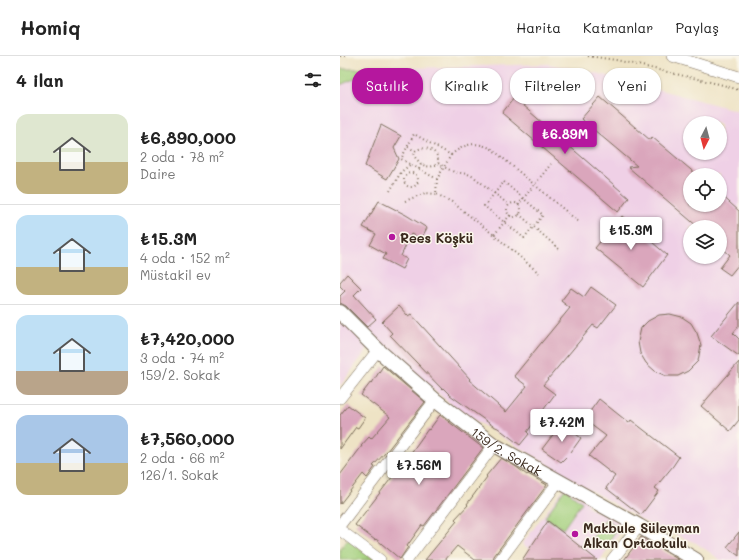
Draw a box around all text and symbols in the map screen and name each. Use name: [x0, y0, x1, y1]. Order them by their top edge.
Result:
text: Homiq: [20, 15, 81, 40]
text: Harita: [516, 18, 561, 37]
text: Katmanlar: [583, 18, 653, 37]
text: Paylaş: [675, 18, 719, 37]
chip: Satılık: [352, 68, 423, 104]
chip: Kiralık: [431, 68, 502, 104]
chip: Filtreler: [510, 68, 595, 104]
chip: Yeni: [603, 68, 661, 104]
text: 4 ilan: [16, 69, 63, 91]
icon: filters: [302, 69, 324, 91]
north arrow: [683, 116, 727, 160]
map controls: [683, 116, 727, 264]
pin: ₺6.89M: [532, 121, 598, 155]
text: ₺6.89M: [542, 125, 588, 142]
text: ₺6,890,000: [140, 126, 236, 148]
icon: home: [48, 130, 96, 178]
text: 2 oda · 78 m²: [140, 148, 224, 165]
text: Daire: [140, 165, 176, 182]
button: locate: [683, 168, 727, 212]
pin: ₺15.3M: [598, 217, 664, 251]
button: layers: [683, 220, 727, 264]
text: ₺15.3M: [609, 221, 653, 238]
text: ₺15.3M: [140, 227, 197, 249]
place label: Rees Köşkü: [400, 229, 473, 248]
icon: home: [48, 231, 96, 279]
marker: Rees Köşkü: [387, 232, 397, 242]
text: 4 oda · 152 m²: [140, 249, 230, 266]
text: Müstakil ev: [140, 266, 211, 283]
text: ₺7,420,000: [140, 327, 235, 349]
icon: home: [48, 331, 96, 379]
text: 3 oda · 74 m²: [140, 349, 224, 366]
text: 159/2. Sokak: [140, 366, 220, 383]
pin: ₺7.42M: [529, 409, 595, 443]
text: ₺7.42M: [539, 413, 585, 430]
street label: 159/2. Sokak: [468, 423, 546, 479]
text: ₺7,560,000: [140, 427, 234, 449]
icon: home: [48, 431, 96, 479]
text: 2 oda · 66 m²: [140, 449, 225, 466]
pin: ₺7.56M: [386, 452, 452, 486]
text: ₺7.56M: [396, 456, 442, 473]
text: 126/1. Sokak: [140, 466, 218, 483]
place label: Makbule Süleyman Alkan Ortaokulu: [583, 519, 700, 551]
marker: Makbule Süleyman Alkan Ortaokulu: [570, 529, 580, 539]

